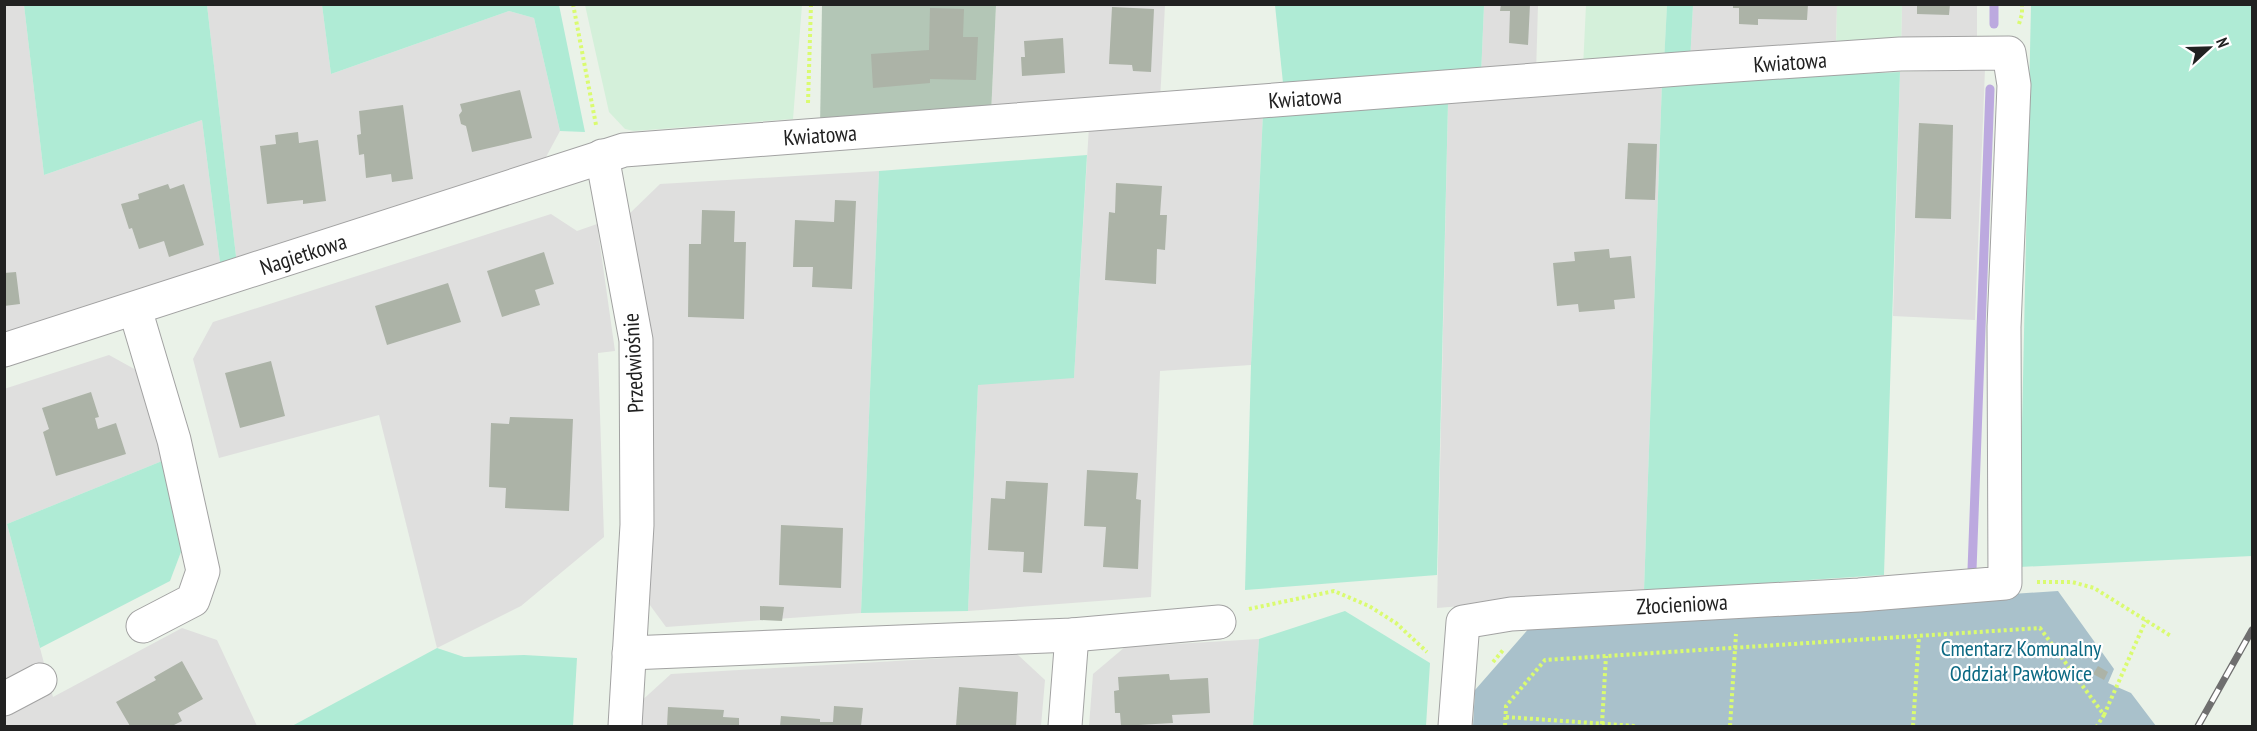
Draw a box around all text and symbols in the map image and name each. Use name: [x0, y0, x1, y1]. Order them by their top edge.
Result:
north arrow: [2179, 18, 2239, 78]
text: N: [2212, 35, 2234, 50]
street label: Kwiatowa: [1752, 45, 1828, 79]
street label: Kwiatowa: [1267, 81, 1343, 115]
street label: Kwiatowa: [782, 118, 858, 152]
street label: Nagietkowa: [256, 227, 350, 281]
street label: Przedwiośnie: [616, 312, 650, 414]
street label: Złocieniowa: [1636, 588, 1728, 620]
park label: Cmentarz Komunalny Oddział Pawłowice: [1941, 634, 2102, 687]

